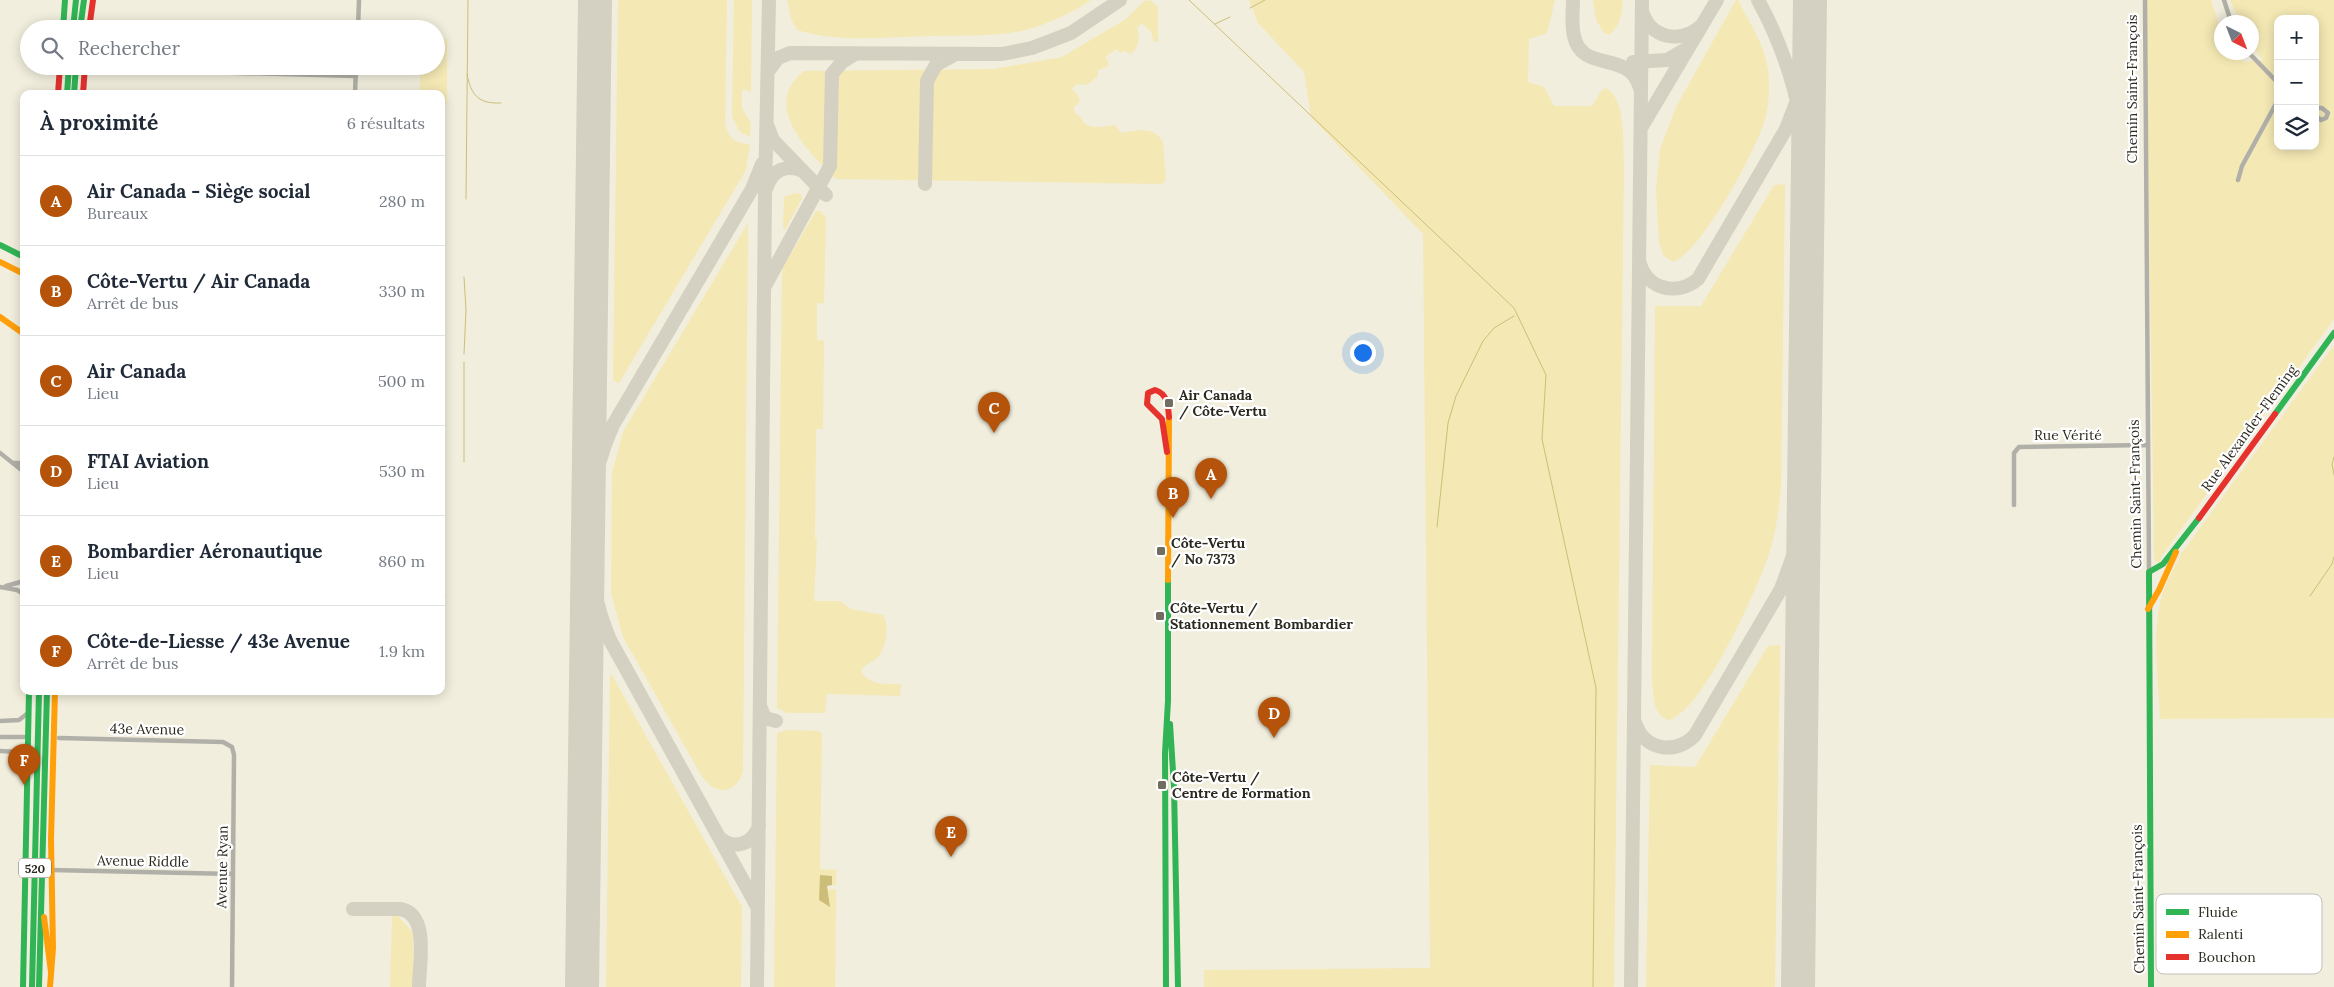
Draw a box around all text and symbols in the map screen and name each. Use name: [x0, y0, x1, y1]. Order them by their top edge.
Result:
street label: Chemin Saint-François: [2123, 14, 2141, 164]
north arrow: [2214, 15, 2259, 60]
map controls: [2274, 15, 2319, 150]
button: +: [2274, 15, 2319, 60]
search box: [20, 20, 445, 75]
icon: search: [38, 34, 66, 62]
text: Rechercher: [78, 36, 180, 60]
button: −: [2274, 60, 2319, 105]
button: layers: [2274, 105, 2319, 150]
text: À proximité: [40, 109, 158, 136]
text: 6 résultats: [347, 113, 425, 133]
text: Air Canada - Siège social: [87, 179, 310, 203]
text: A: [51, 191, 61, 211]
text: 280 m: [379, 191, 425, 211]
text: Bureaux: [87, 203, 148, 223]
text: Côte-Vertu / Air Canada: [87, 269, 310, 293]
text: B: [51, 281, 61, 301]
text: 330 m: [379, 281, 425, 301]
text: Arrêt de bus: [87, 293, 178, 313]
your location: [1350, 340, 1376, 366]
text: Air Canada: [87, 359, 186, 383]
street label: Rue Alexander-Fleming: [2197, 361, 2301, 495]
text: C: [50, 371, 62, 391]
text: 500 m: [378, 371, 425, 391]
text: Lieu: [87, 383, 119, 403]
place label: Air Canada / Côte-Vertu: [1179, 386, 1267, 420]
pin: C: [978, 392, 1010, 433]
marker: Air Canada / Côte-Vertu: [1163, 397, 1175, 409]
street label: Chemin Saint-François: [2125, 419, 2145, 569]
street label: Rue Vérité: [2034, 426, 2102, 444]
text: FTAI Aviation: [87, 449, 209, 473]
pin: A: [1195, 458, 1227, 499]
text: D: [50, 461, 62, 481]
text: 530 m: [379, 461, 425, 481]
text: Lieu: [87, 473, 119, 493]
pin: B: [1157, 477, 1189, 518]
place label: Côte-Vertu / No 7373: [1171, 534, 1246, 568]
text: Bombardier Aéronautique: [87, 539, 323, 563]
marker: Côte-Vertu / No 7373: [1155, 545, 1167, 557]
text: E: [51, 551, 61, 571]
text: 860 m: [378, 551, 425, 571]
text: Lieu: [87, 563, 119, 583]
place label: Côte-Vertu / Stationnement Bombardier: [1170, 599, 1353, 633]
marker: Côte-Vertu / Stationnement Bombardier: [1154, 610, 1166, 622]
text: Côte-de-Liesse / 43e Avenue: [87, 629, 350, 653]
text: F: [51, 641, 61, 661]
text: 1.9 km: [379, 641, 425, 661]
text: Arrêt de bus: [87, 653, 178, 673]
pin: D: [1258, 697, 1290, 738]
street label: 43e Avenue: [110, 719, 185, 739]
pin: F: [8, 744, 40, 785]
place label: Côte-Vertu / Centre de Formation: [1172, 768, 1311, 802]
marker: Côte-Vertu / Centre de Formation: [1156, 779, 1168, 791]
pin: E: [935, 816, 967, 857]
street label: Chemin Saint-François: [2128, 824, 2148, 974]
street label: Avenue Ryan: [212, 825, 232, 910]
street label: Avenue Riddle: [96, 851, 190, 871]
road number: 520: [19, 858, 51, 878]
legend: [2156, 894, 2322, 974]
text: Fluide: [2198, 903, 2238, 921]
text: Ralenti: [2198, 925, 2243, 943]
text: Bouchon: [2198, 948, 2256, 966]

